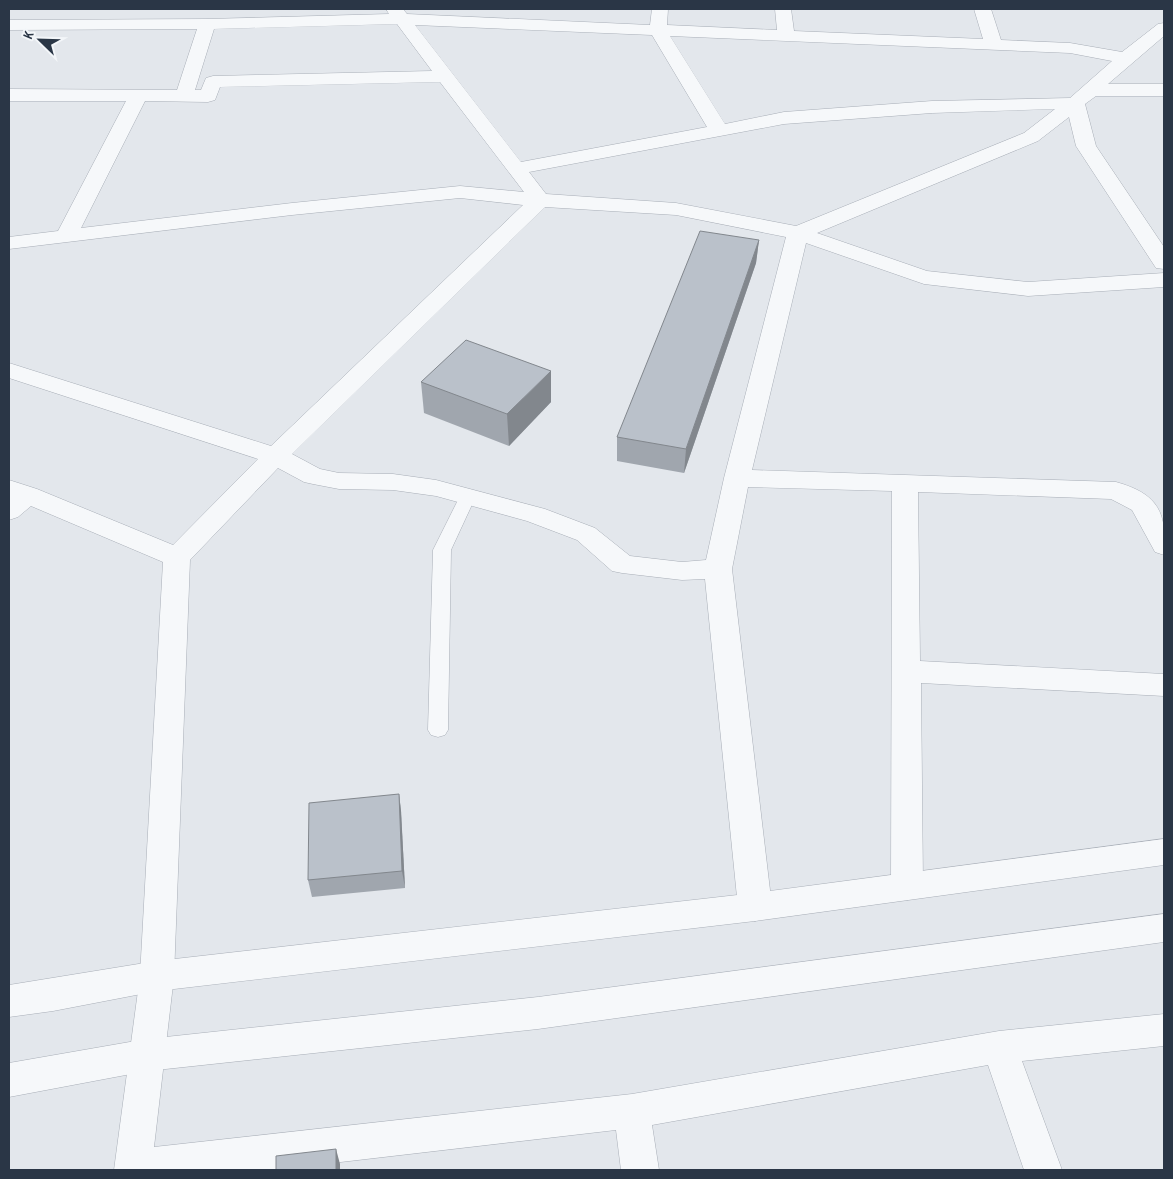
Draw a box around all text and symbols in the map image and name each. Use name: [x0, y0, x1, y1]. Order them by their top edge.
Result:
north arrow: [15, 15, 65, 65]
text: K: [19, 29, 38, 42]

